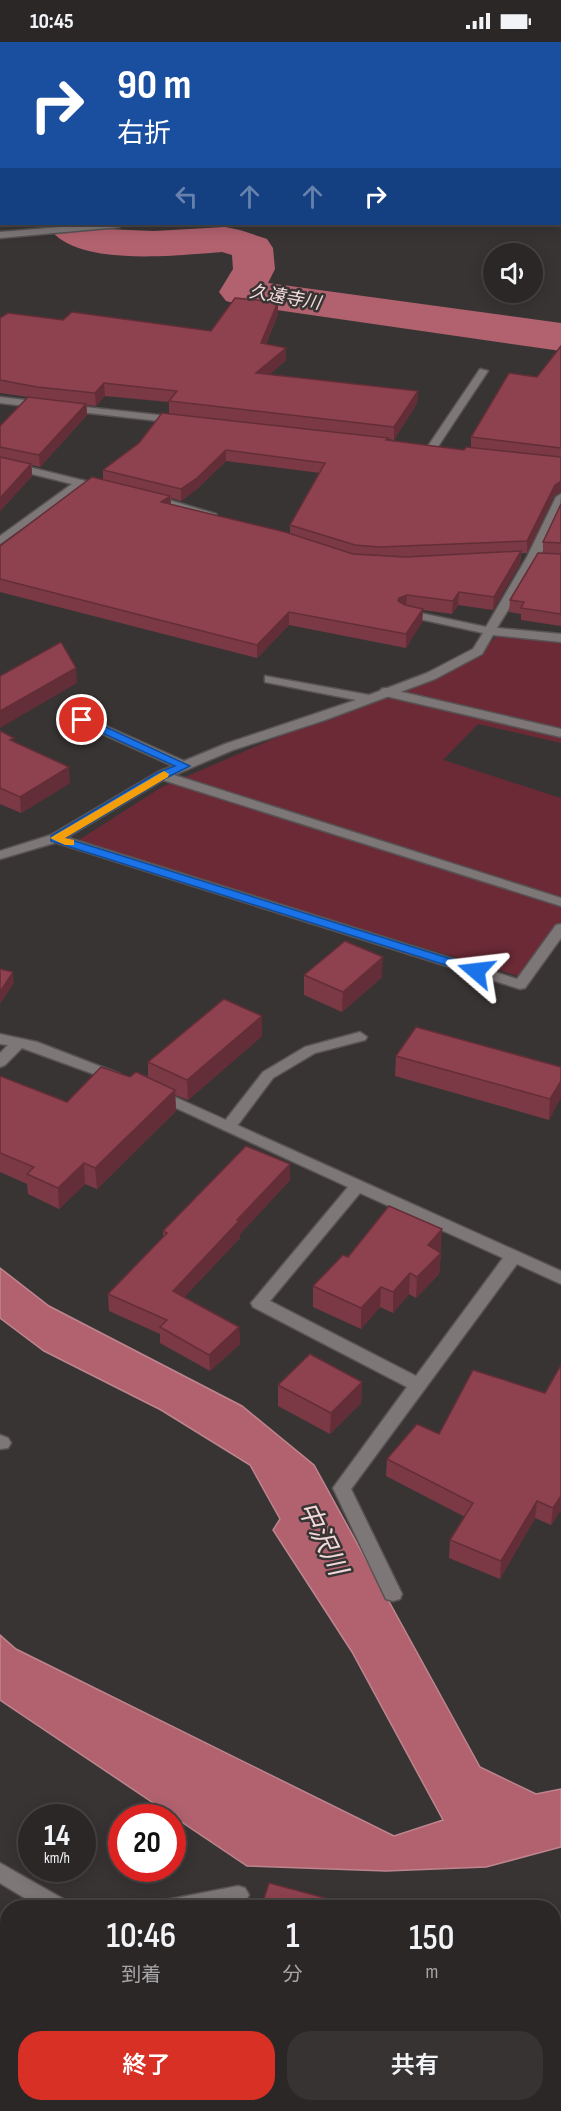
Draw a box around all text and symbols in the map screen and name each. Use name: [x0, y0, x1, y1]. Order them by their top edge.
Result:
text: 10:45: [30, 8, 74, 35]
text: 90 m: [117, 60, 191, 111]
icon: right: [18, 66, 96, 144]
text: 右折: [117, 118, 171, 150]
icon: left: [170, 180, 203, 213]
icon: ahead: [233, 180, 266, 213]
icon: ahead: [296, 180, 329, 213]
icon: right: [359, 180, 392, 213]
map controls: [483, 243, 543, 303]
button: sound: [483, 243, 543, 303]
water label: 久遠寺川: [248, 281, 324, 314]
pin: [56, 694, 107, 745]
icon: arrive: [65, 703, 98, 736]
position arrow: [444, 939, 508, 1003]
water label: 中沢川: [291, 1497, 354, 1583]
speed limit sign: 20: [108, 1804, 186, 1882]
text: 14: [44, 1818, 70, 1854]
text: km/h: [44, 1849, 70, 1868]
text: 10:46: [106, 1915, 176, 1958]
text: 1: [286, 1915, 299, 1958]
text: 150: [409, 1917, 455, 1960]
text: m: [425, 1960, 438, 1984]
text: 到着: [121, 1963, 161, 1987]
text: 分: [283, 1963, 303, 1987]
button: 終了: [18, 2031, 275, 2100]
button: 共有: [287, 2031, 543, 2100]

